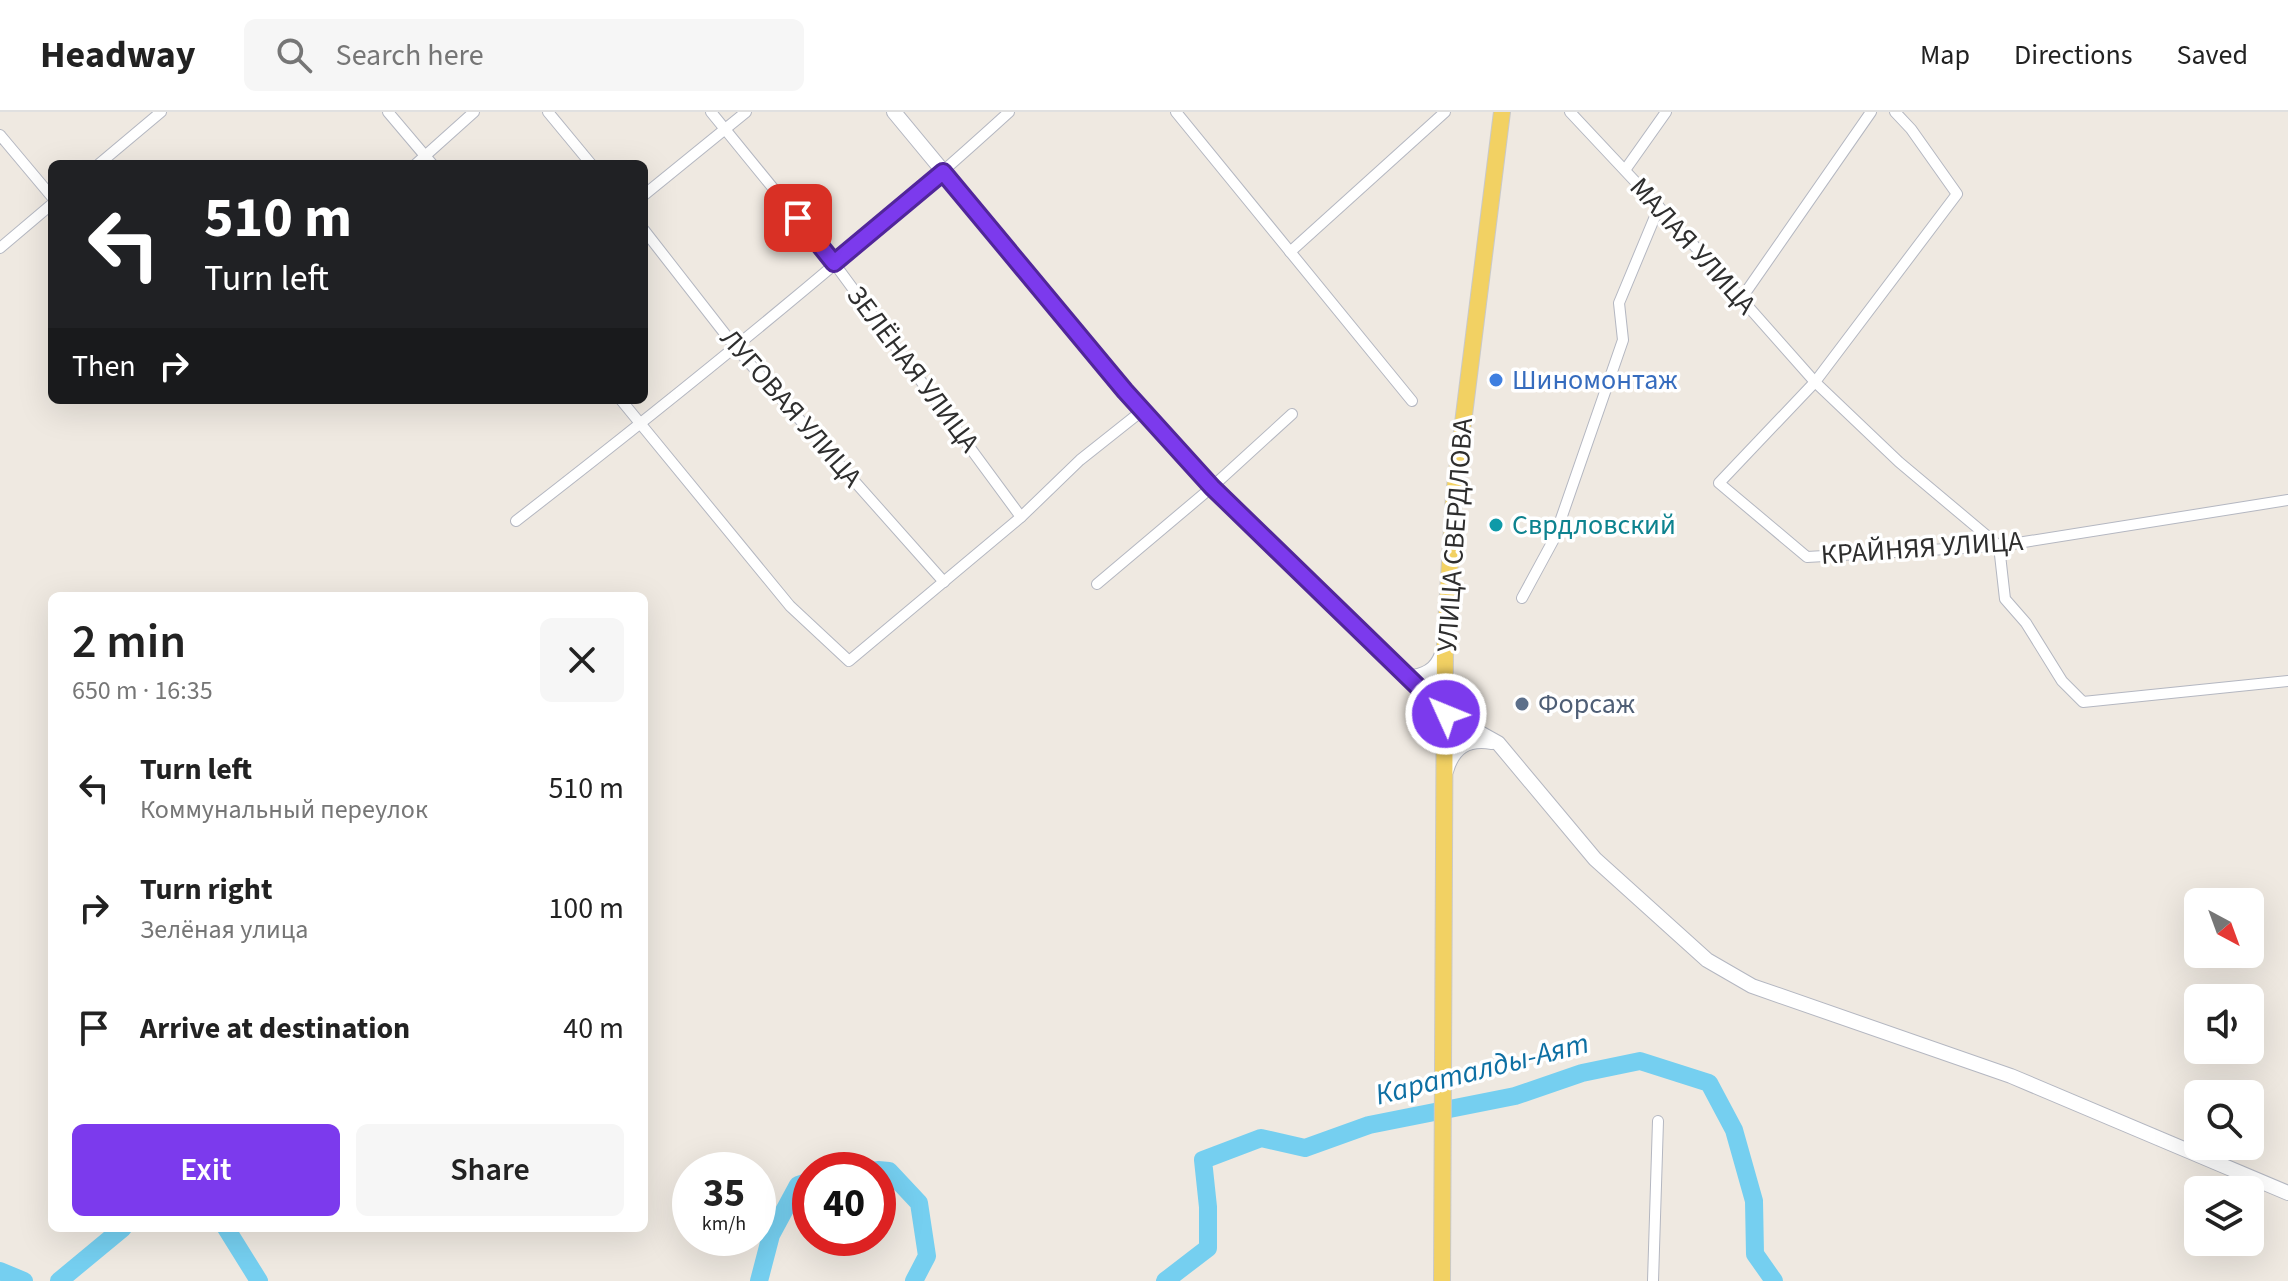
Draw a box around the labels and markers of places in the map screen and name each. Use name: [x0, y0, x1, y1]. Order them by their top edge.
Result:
pin: [764, 184, 832, 252]
place label: Шиномонтаж: [1512, 360, 1678, 400]
marker: Шиномонтаж: [1487, 371, 1505, 389]
place label: Сврдловский: [1512, 505, 1676, 545]
marker: Сврдловский: [1487, 516, 1505, 534]
place label: Форсаж: [1538, 684, 1635, 724]
marker: Форсаж: [1513, 695, 1531, 713]

